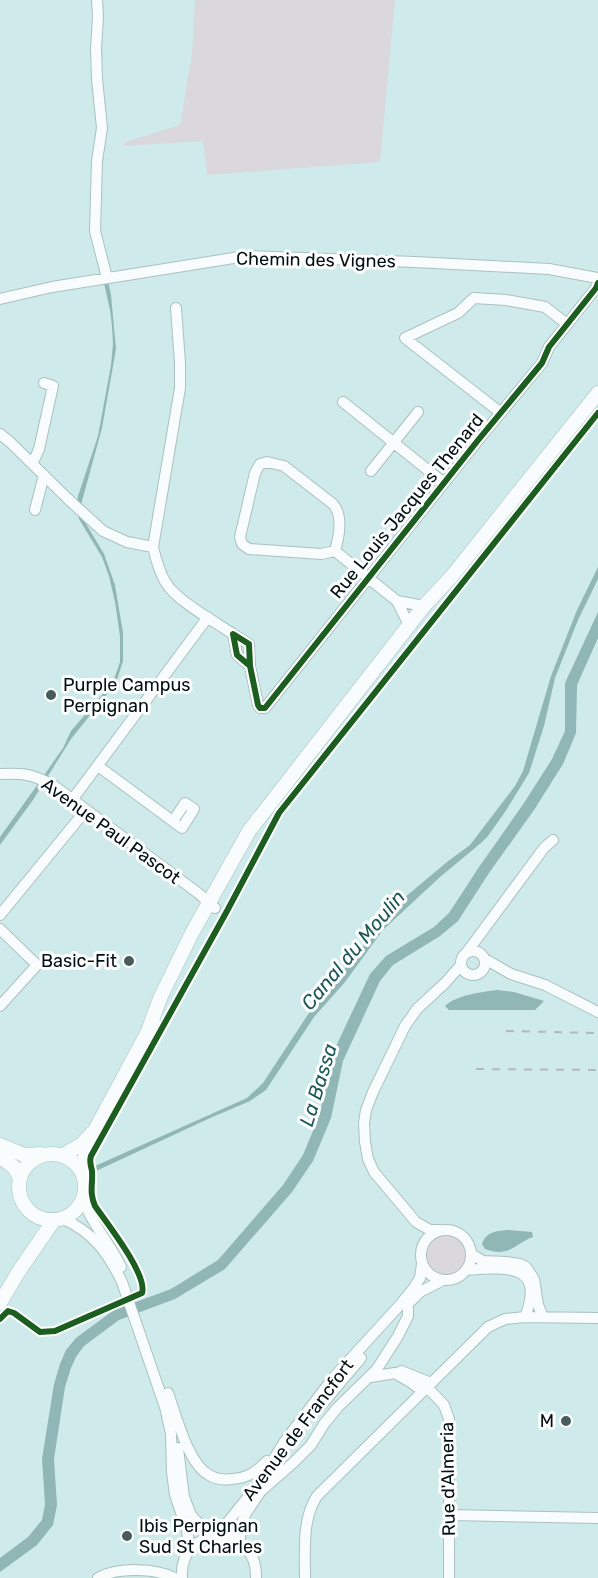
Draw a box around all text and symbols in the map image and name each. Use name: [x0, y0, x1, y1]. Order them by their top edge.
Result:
street label: Chemin des Vignes: [236, 248, 396, 272]
street label: Rue Louis Jacques Thenard: [326, 409, 488, 603]
place label: Purple Campus Perpignan: [63, 674, 191, 717]
marker: Purple Campus Perpignan: [44, 688, 58, 702]
street label: Avenue Paul Pascot: [37, 773, 185, 889]
water label: Canal du Moulin: [296, 885, 410, 1015]
place label: Basic-Fit: [41, 950, 117, 972]
marker: Basic-Fit: [122, 954, 136, 968]
water label: La Bassa: [294, 1041, 342, 1129]
street label: Avenue de Francfort: [238, 1355, 358, 1505]
place label: M: [540, 1410, 554, 1432]
marker: M: [559, 1414, 573, 1428]
street label: Rue d'Almeria: [436, 1422, 460, 1536]
place label: Ibis Perpignan Sud St Charles: [139, 1515, 262, 1558]
marker: Ibis Perpignan Sud St Charles: [120, 1529, 134, 1543]

